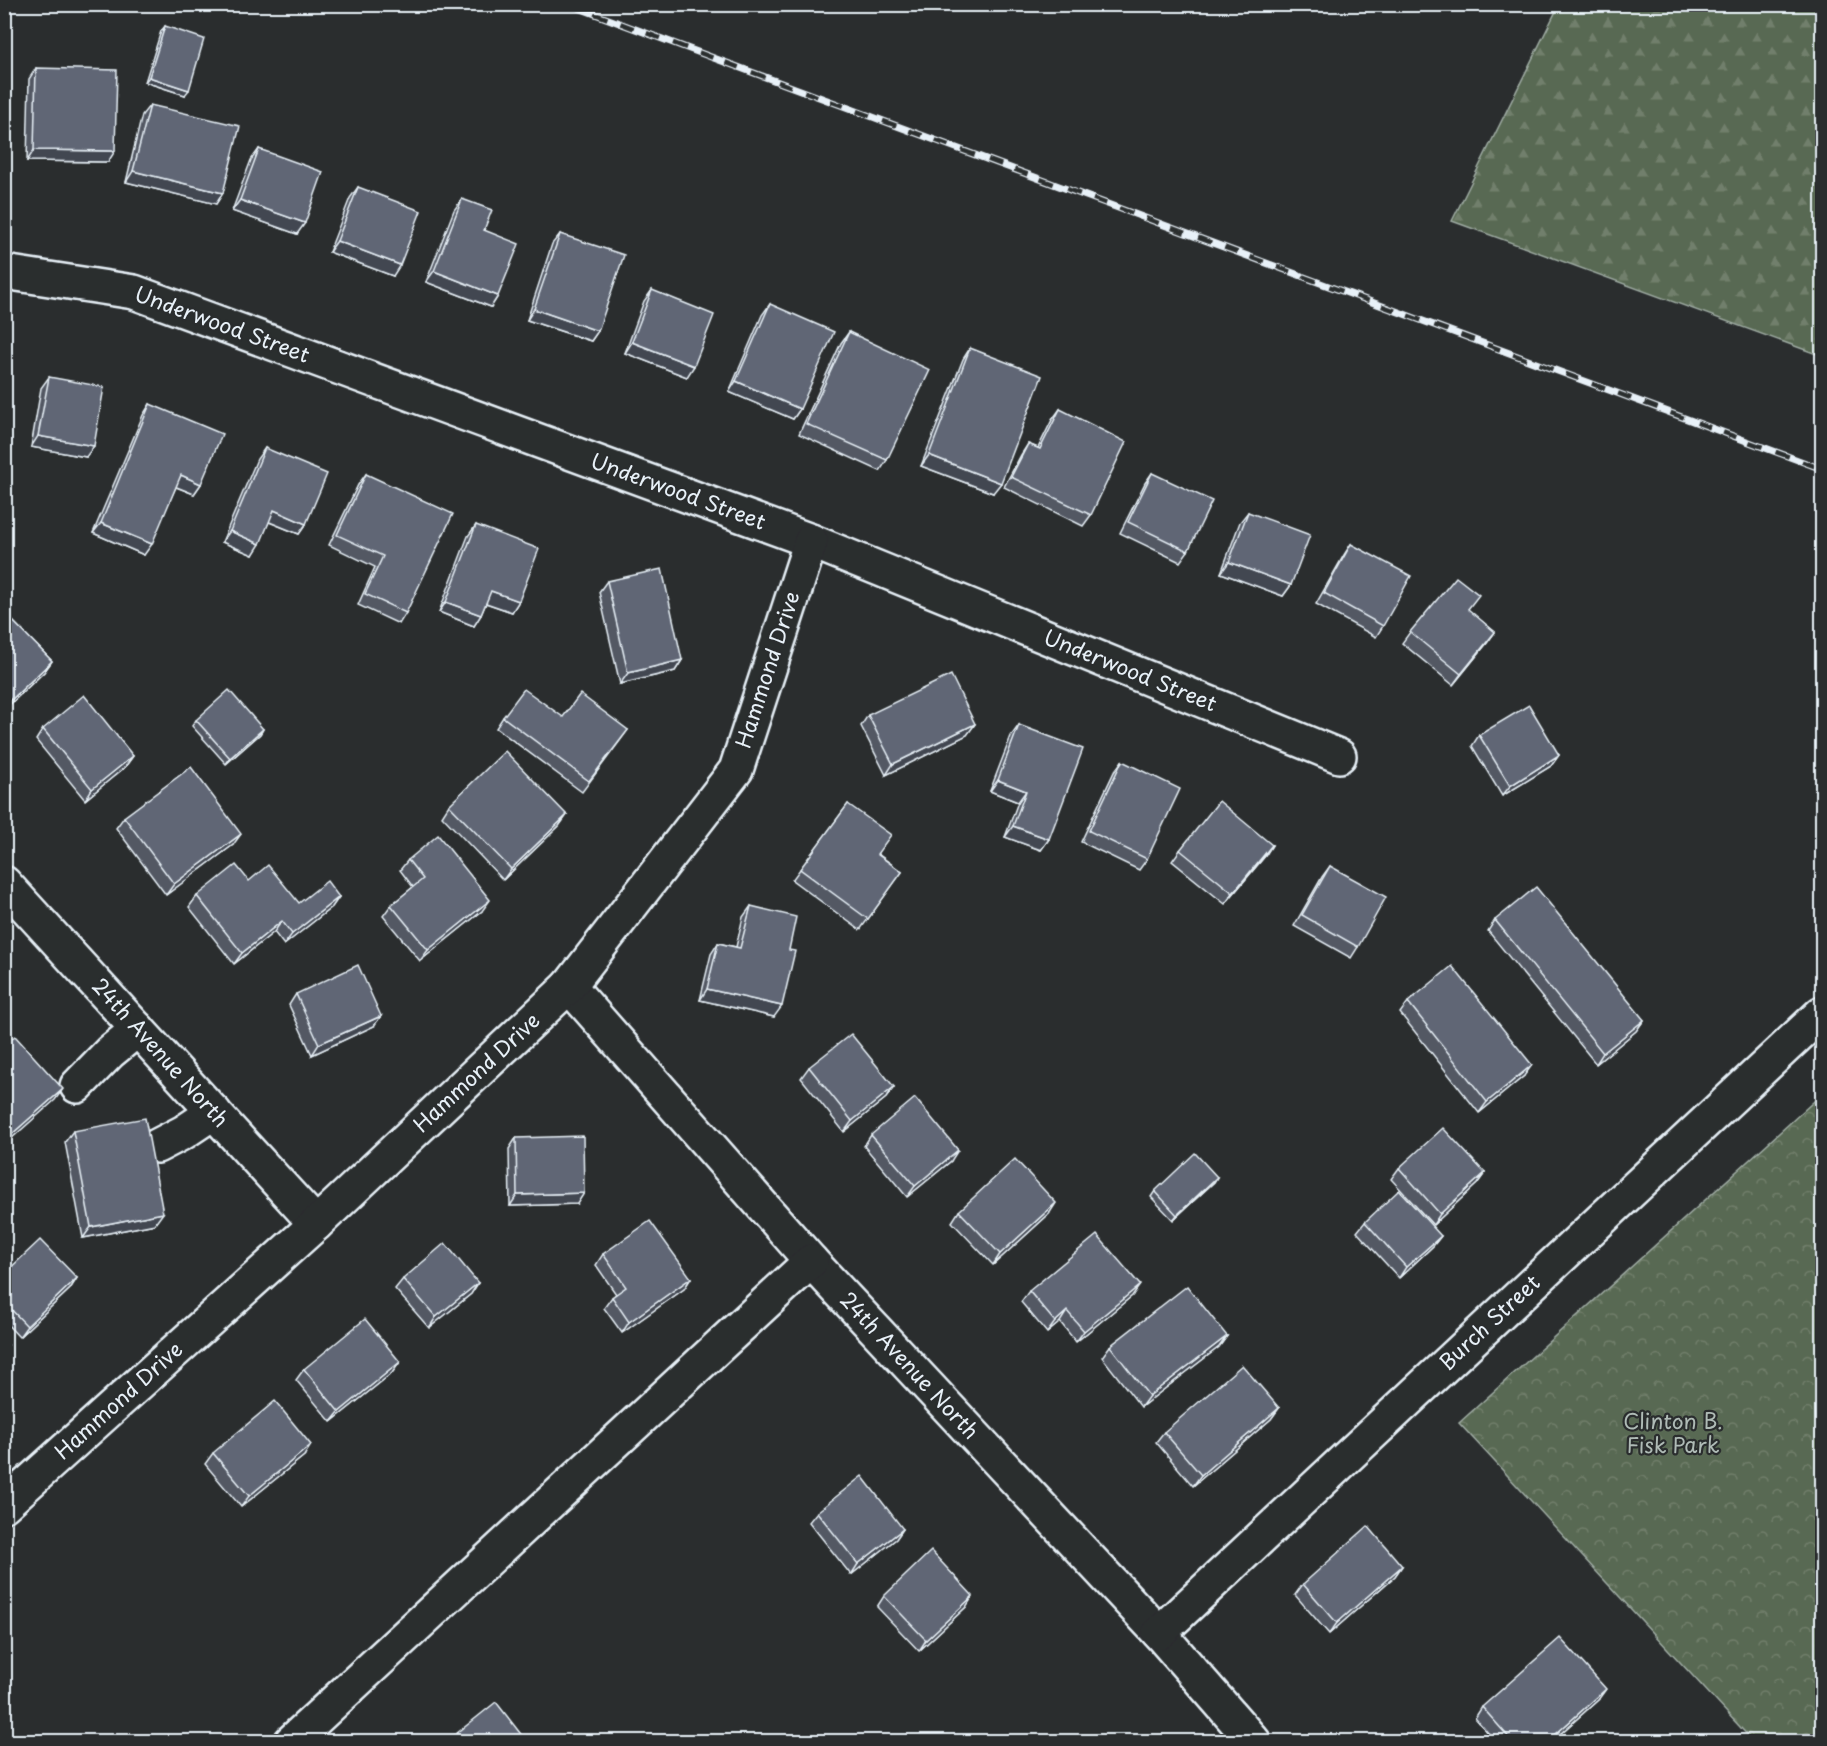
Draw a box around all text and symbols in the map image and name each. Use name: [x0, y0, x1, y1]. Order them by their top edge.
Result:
street label: Underwood Street: [131, 277, 315, 370]
street label: Underwood Street: [587, 444, 771, 537]
street label: Hammond Drive: [726, 587, 807, 752]
street label: Underwood Street: [1039, 620, 1222, 718]
street label: 24th Avenue North: [86, 970, 237, 1133]
street label: Hammond Drive: [405, 1004, 546, 1139]
street label: Burch Street: [1431, 1266, 1546, 1377]
street label: 24th Avenue North: [834, 1284, 987, 1445]
street label: Hammond Drive: [46, 1333, 189, 1466]
park label: Clinton B. Fisk Park: [1623, 1404, 1723, 1460]

